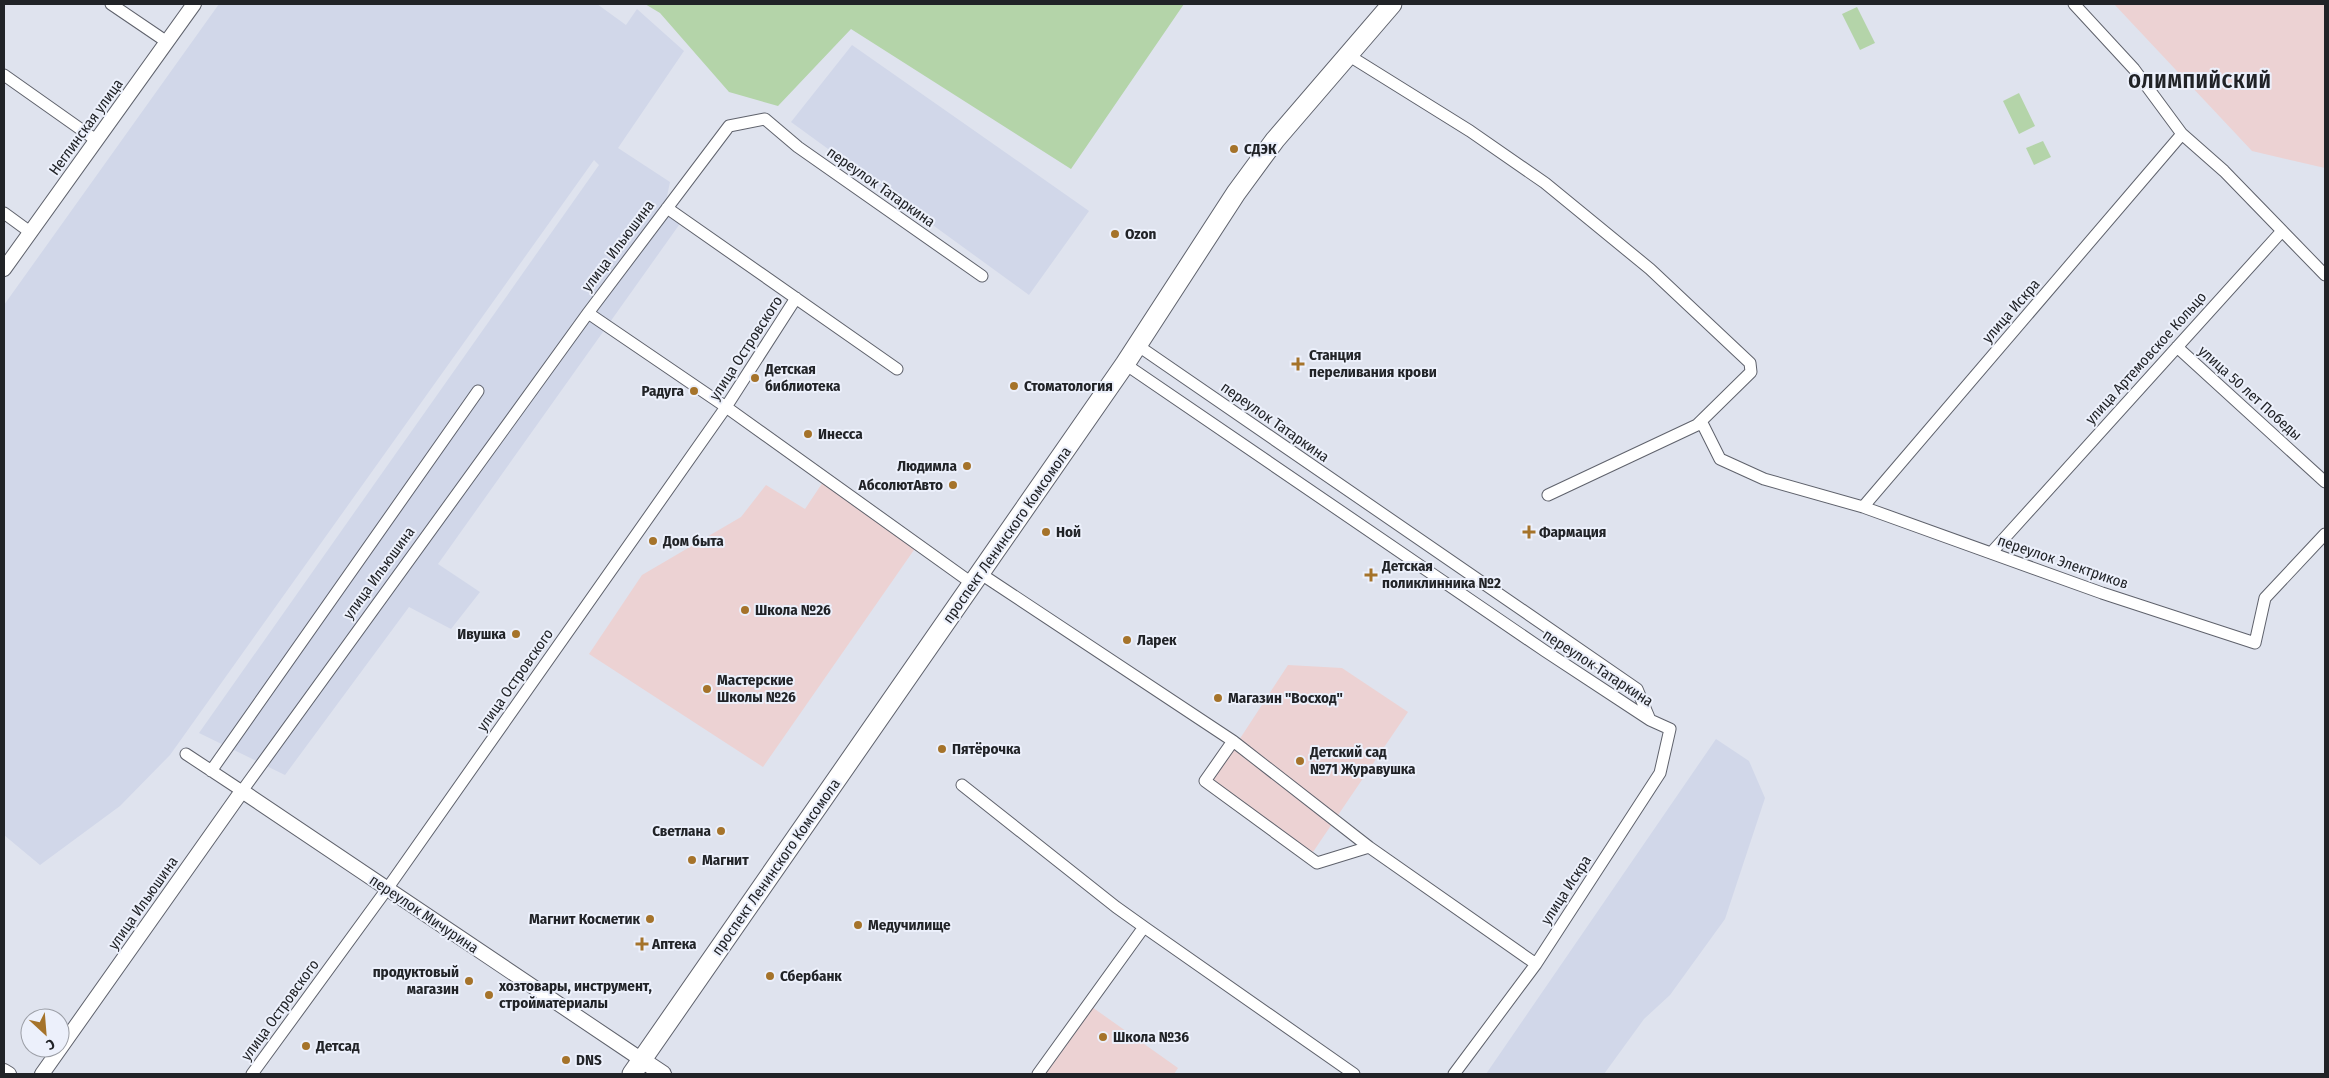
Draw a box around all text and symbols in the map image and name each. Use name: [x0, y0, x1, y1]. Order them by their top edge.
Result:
district label: ОЛИМПИЙСКИЙ: [2128, 69, 2272, 93]
street label: Неглинская улица: [45, 75, 127, 179]
place label: СДЭК: [1244, 140, 1277, 158]
street label: переулок Татаркина: [823, 143, 939, 231]
marker: СДЭК: [1228, 143, 1240, 155]
street label: улица Ильюшина: [578, 197, 658, 295]
place label: Ozon: [1125, 225, 1156, 243]
marker: Ozon: [1109, 228, 1121, 240]
street label: улица Искра: [1978, 275, 2044, 347]
street label: улица Артемовское Кольцо: [2082, 288, 2210, 428]
street label: улица Островского: [706, 292, 787, 404]
street label: улица 50 лет Победы: [2194, 342, 2306, 444]
place label: Станция переливания крови: [1309, 346, 1437, 381]
marker: Станция переливания крови: [1291, 357, 1305, 371]
place label: Детская библиотека: [764, 360, 841, 395]
marker: Детская библиотека: [749, 372, 761, 384]
place label: Стоматология: [1024, 377, 1113, 395]
street label: переулок Татаркина: [1217, 378, 1333, 466]
marker: Стоматология: [1008, 380, 1020, 392]
place label: Радуга: [642, 382, 685, 400]
marker: Радуга: [688, 385, 700, 397]
place label: Инесса: [818, 425, 863, 443]
marker: Инесса: [802, 428, 814, 440]
street label: проспект Ленинского Комсомола: [939, 443, 1075, 627]
place label: Людимла: [897, 457, 958, 475]
marker: Людимла: [961, 460, 973, 472]
place label: АбсолютАвто: [857, 476, 943, 494]
marker: АбсолютАвто: [947, 479, 959, 491]
street label: улица Ильюшина: [340, 523, 418, 623]
place label: Ной: [1056, 523, 1081, 541]
place label: Фармация: [1539, 523, 1606, 541]
marker: Ной: [1040, 526, 1052, 538]
marker: Фармация: [1523, 526, 1535, 538]
street label: переулок Электриков: [1995, 531, 2131, 593]
place label: Дом быта: [662, 532, 724, 550]
marker: Дом быта: [647, 535, 659, 547]
place label: Детская поликлинника №2: [1381, 557, 1501, 592]
marker: Детская поликлинника №2: [1364, 568, 1378, 582]
place label: Школа №26: [755, 601, 831, 619]
marker: Школа №26: [739, 604, 751, 616]
place label: Ивушка: [457, 625, 507, 643]
street label: улица Островского: [473, 625, 557, 735]
street label: переулок Татаркина: [1539, 626, 1657, 710]
marker: Ивушка: [510, 628, 522, 640]
place label: Ларек: [1137, 631, 1177, 649]
marker: Ларек: [1121, 634, 1133, 646]
place label: Мастерские Школы №26: [717, 671, 796, 706]
marker: Мастерские Школы №26: [701, 683, 713, 695]
place label: Магазин "Восход": [1228, 689, 1343, 707]
marker: Магазин "Восход": [1212, 692, 1224, 704]
place label: Пятёрочка: [952, 740, 1021, 758]
marker: Пятёрочка: [936, 743, 948, 755]
place label: Детский сад №71 Журавушка: [1309, 743, 1416, 778]
marker: Детский сад №71 Журавушка: [1294, 755, 1306, 767]
street label: проспект Ленинского Комсомола: [708, 775, 844, 959]
place label: Светлана: [652, 822, 712, 840]
marker: Светлана: [715, 825, 727, 837]
place label: Магнит: [702, 851, 749, 869]
street label: улица Искра: [1537, 852, 1595, 928]
street label: улица Ильюшина: [104, 853, 182, 953]
marker: Магнит: [686, 854, 698, 866]
street label: переулок Мичурина: [366, 871, 482, 957]
place label: Магнит Косметик: [529, 910, 640, 928]
marker: Магнит Косметик: [644, 913, 656, 925]
place label: Медучилище: [868, 916, 951, 934]
marker: Медучилище: [852, 919, 864, 931]
place label: Аптека: [651, 935, 697, 953]
marker: Аптека: [636, 938, 648, 950]
street label: улица Островского: [237, 956, 323, 1064]
place label: продуктовый магазин: [373, 963, 459, 998]
place label: Сбербанк: [780, 967, 842, 985]
marker: Сбербанк: [764, 970, 776, 982]
marker: продуктовый магазин: [463, 975, 475, 987]
place label: хозтовары, инструмент, стройматериалы: [498, 977, 652, 1012]
marker: хозтовары, инструмент, стройматериалы: [483, 989, 495, 1001]
north arrow: [20, 1008, 70, 1058]
place label: Школа №36: [1113, 1028, 1189, 1046]
marker: Школа №36: [1097, 1031, 1109, 1043]
text: С: [43, 1035, 58, 1054]
place label: Детсад: [315, 1037, 360, 1055]
marker: Детсад: [300, 1040, 312, 1052]
place label: DNS: [576, 1051, 602, 1069]
marker: DNS: [560, 1054, 572, 1066]

